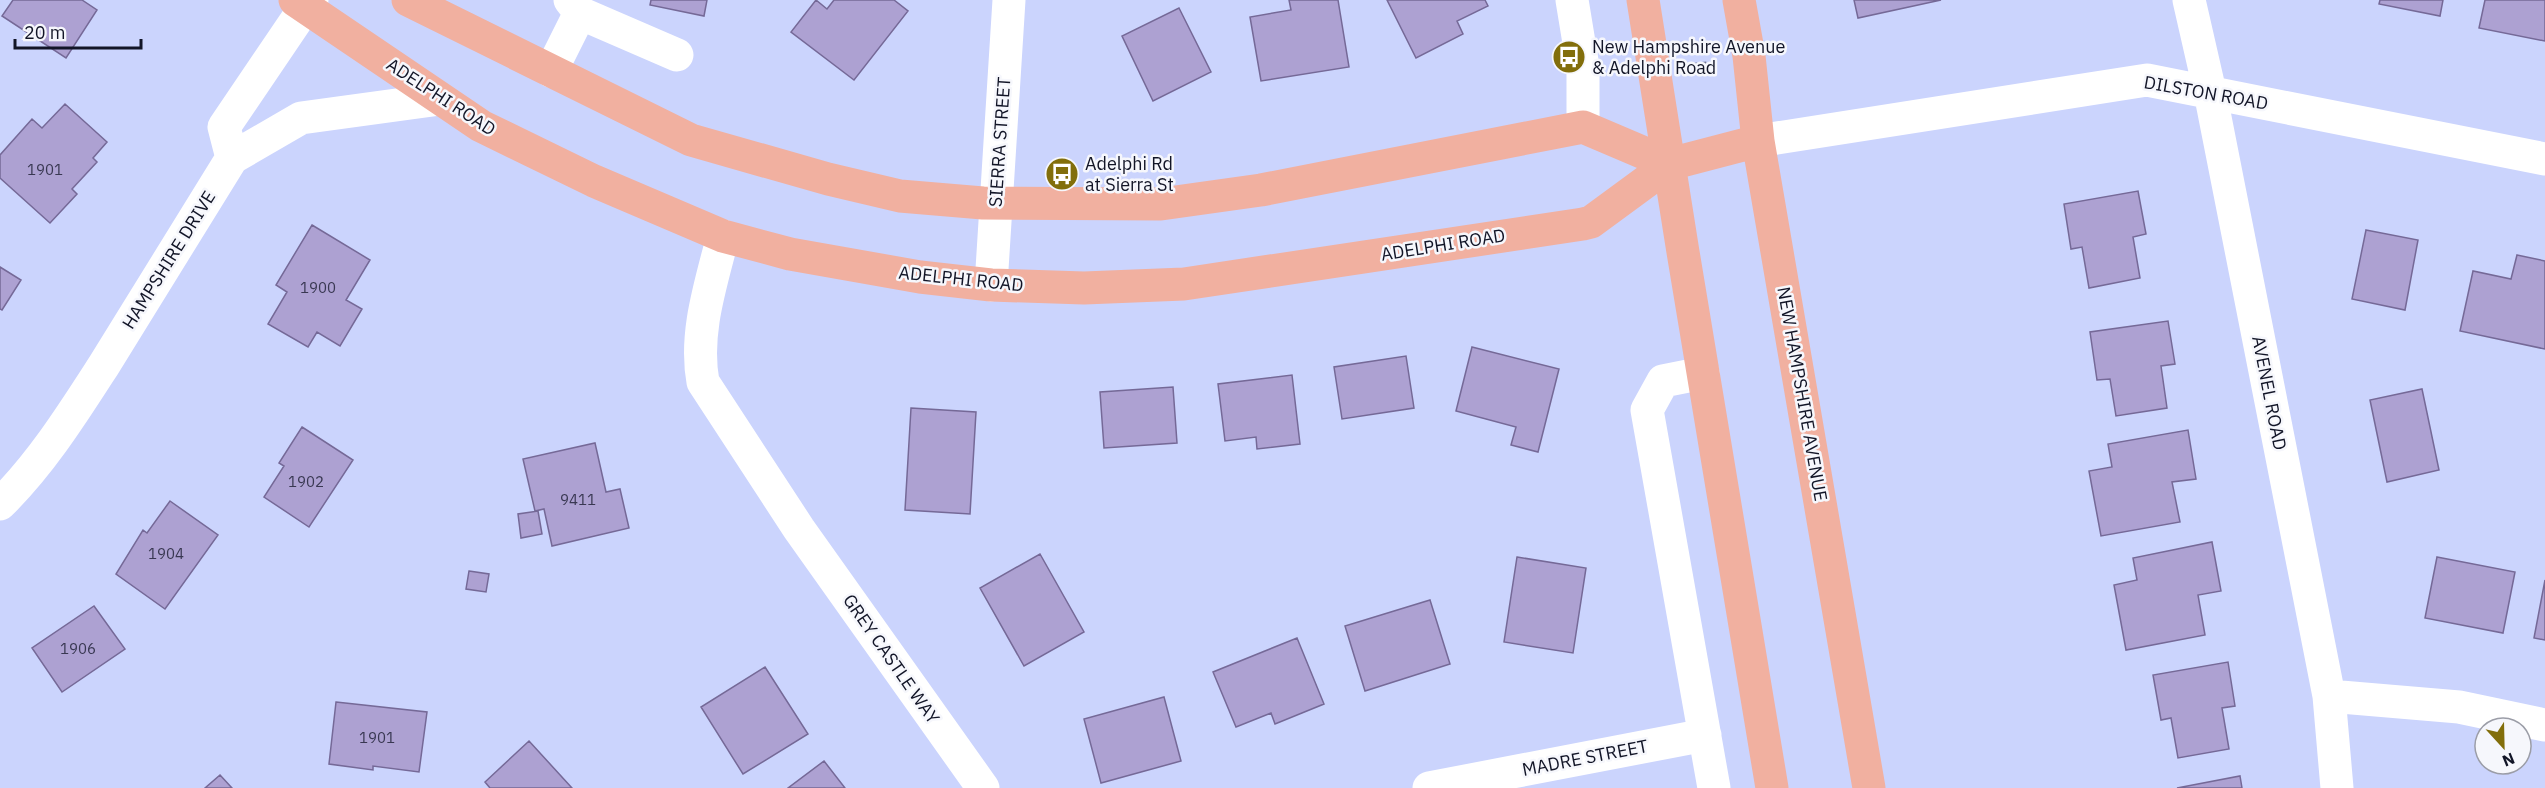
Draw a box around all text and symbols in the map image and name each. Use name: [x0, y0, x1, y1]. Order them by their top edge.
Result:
scale bar: [15, 12, 141, 50]
text: 20 m: [24, 21, 66, 44]
place label: New Hampshire Avenue & Adelphi Road: [1592, 35, 1785, 79]
bus stop icon: New Hampshire Avenue & Adelphi Road: [1551, 39, 1587, 75]
street label: ADELPHI ROAD: [382, 53, 500, 140]
street label: DILSTON ROAD: [2142, 70, 2270, 115]
street label: SIERRA STREET: [983, 76, 1016, 208]
place label: Adelphi Rd at Sierra St: [1085, 152, 1174, 196]
bus stop icon: Adelphi Rd at Sierra St: [1044, 156, 1080, 192]
house number: 1901: [27, 160, 63, 179]
street label: HAMPSHIRE DRIVE: [117, 186, 220, 333]
street label: ADELPHI ROAD: [1379, 223, 1507, 266]
street label: ADELPHI ROAD: [897, 260, 1025, 297]
house number: 1900: [300, 278, 336, 297]
street label: NEW HAMPSHIRE AVENUE: [1772, 285, 1833, 503]
street label: AVENEL ROAD: [2247, 334, 2292, 452]
house number: 1902: [288, 472, 324, 491]
house number: 9411: [560, 490, 596, 509]
house number: 1904: [148, 544, 184, 563]
street label: GREY CASTLE WAY: [838, 589, 945, 728]
house number: 1906: [60, 639, 96, 658]
north arrow: [2473, 716, 2533, 776]
house number: 1901: [359, 728, 395, 747]
street label: MADRE STREET: [1520, 734, 1650, 781]
text: N: [2499, 748, 2518, 771]

